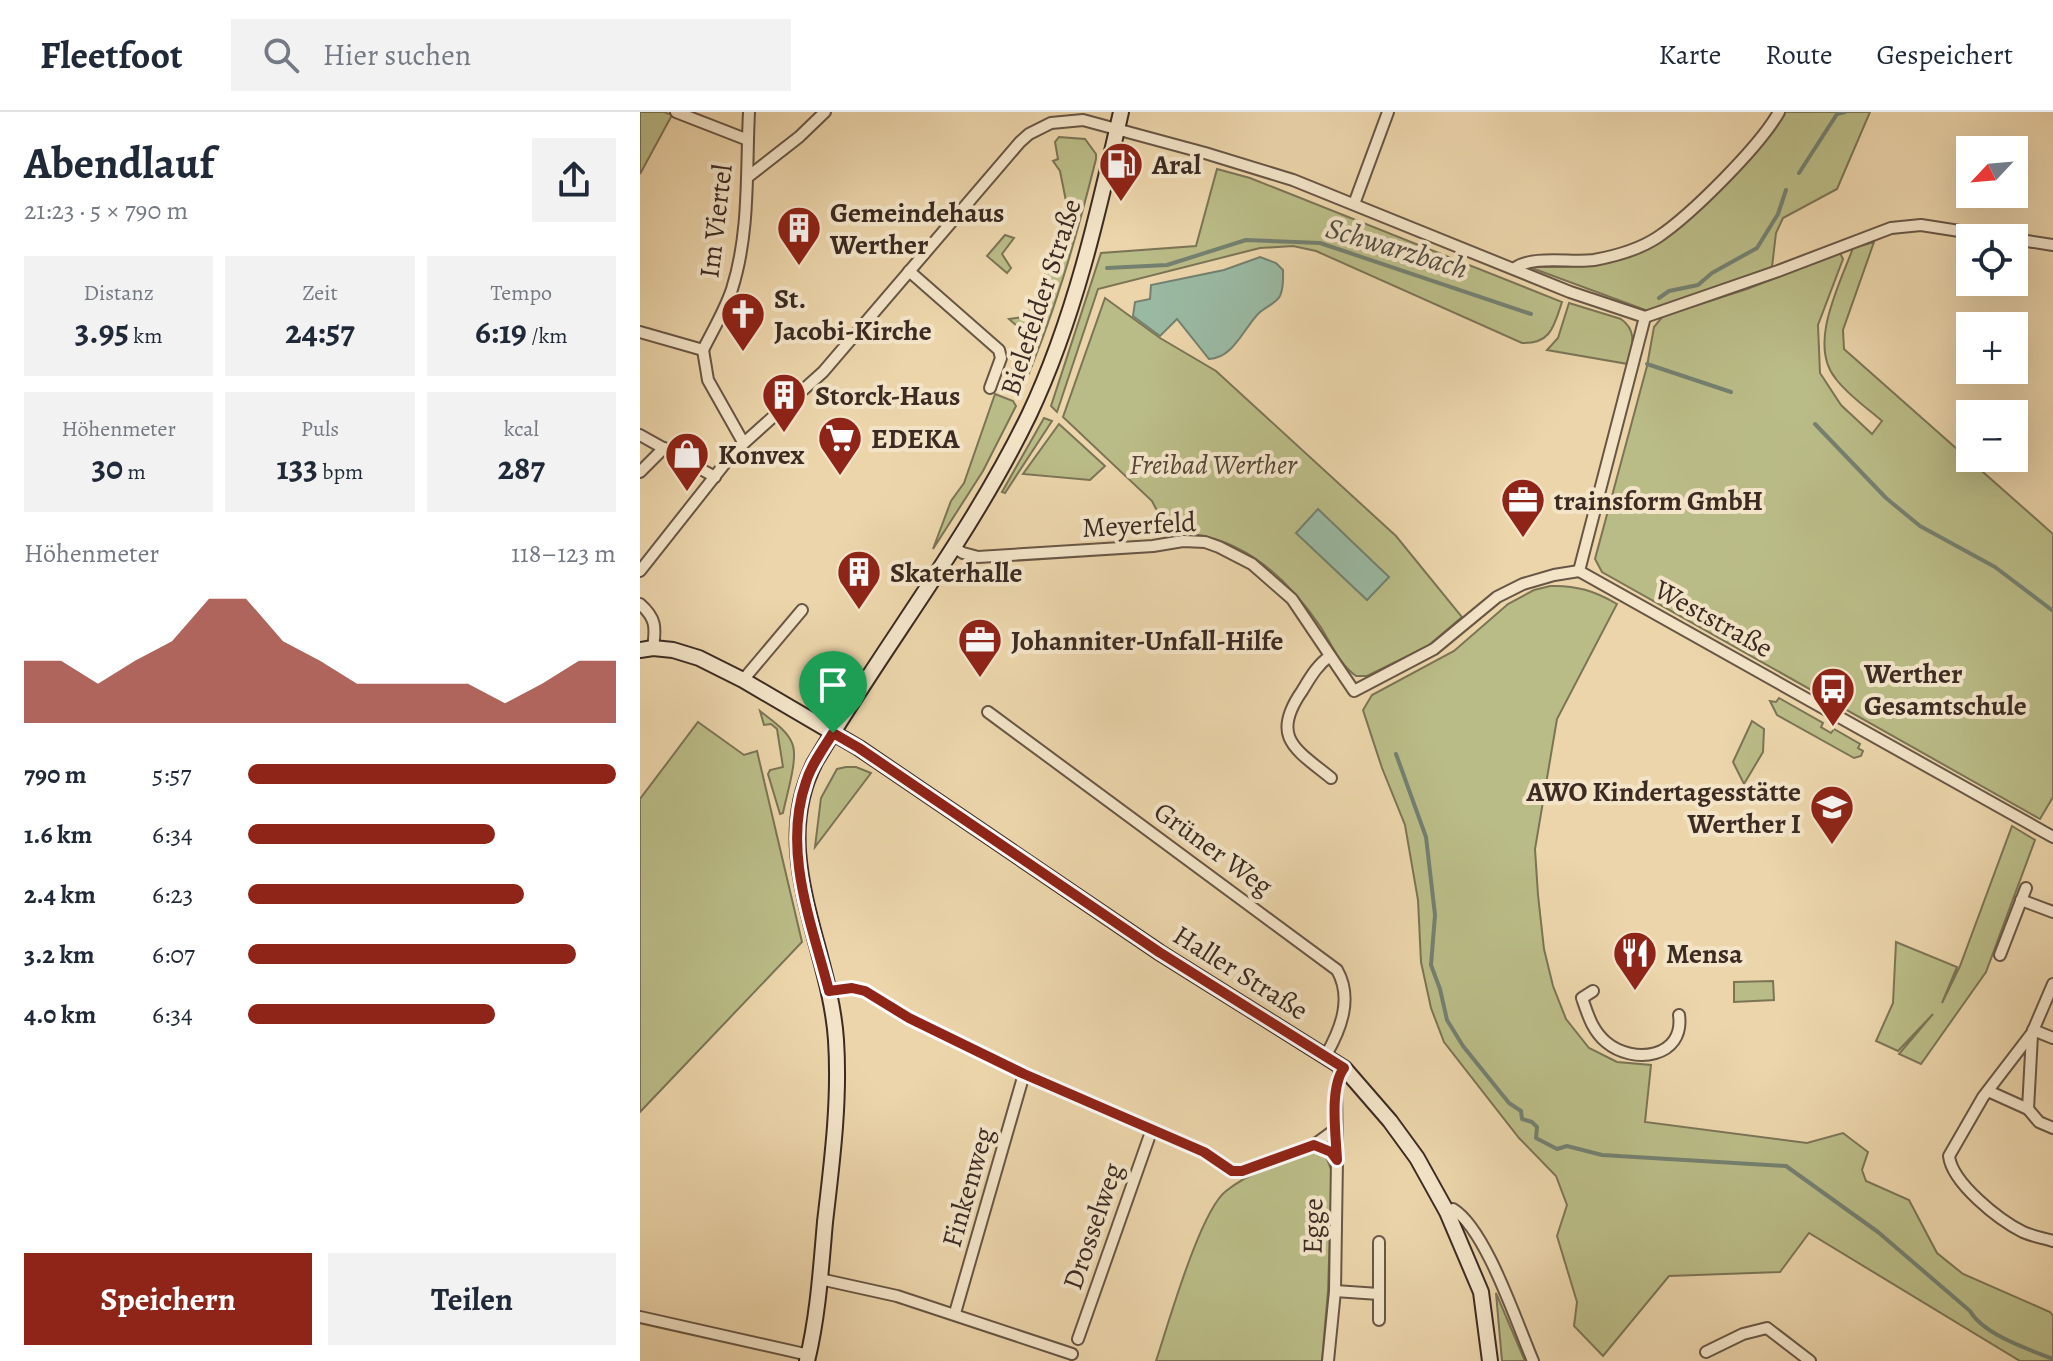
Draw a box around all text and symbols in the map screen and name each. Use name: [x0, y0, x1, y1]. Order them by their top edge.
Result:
search box: [231, 19, 791, 91]
text: Fleetfoot: [40, 29, 183, 81]
icon: search: [259, 33, 303, 77]
text: Hier suchen: [323, 35, 471, 75]
text: Karte: [1658, 36, 1721, 74]
text: Route: [1765, 36, 1833, 74]
text: Gespeichert: [1877, 36, 2013, 74]
text: Abendlauf: [24, 133, 214, 193]
north arrow: [1956, 136, 2028, 208]
map controls: [1956, 136, 2028, 472]
button: share: [532, 138, 616, 222]
fuel station icon: Aral: [1097, 140, 1145, 203]
place label: Aral: [1151, 146, 1202, 184]
street label: Im Viertel: [690, 162, 742, 280]
text: 21:23 · 5 × 790 m: [24, 193, 188, 228]
place label: Gemeindehaus Werther: [829, 194, 1004, 264]
street label: Bielefelder Straße: [991, 194, 1091, 401]
building icon: Gemeindehaus Werther: [775, 204, 823, 267]
water label: Schwarzbach: [1321, 207, 1473, 289]
button: locate: [1956, 224, 2028, 296]
text: Distanz: [84, 278, 154, 308]
text: Zeit: [302, 278, 338, 308]
text: Tempo: [491, 278, 552, 308]
place label: St. Jacobi-Kirche: [774, 280, 932, 350]
church icon: St. Jacobi-Kirche: [719, 290, 767, 353]
text: 3.95: [75, 308, 129, 355]
text: 24:57: [285, 308, 355, 355]
text: 6:19: [475, 308, 527, 355]
button: +: [1956, 312, 2028, 384]
text: km: [129, 321, 163, 351]
text: /km: [527, 321, 568, 351]
building icon: Storck-Haus: [760, 371, 808, 434]
place label: Storck-Haus: [815, 377, 960, 415]
button: −: [1956, 400, 2028, 472]
text: Höhenmeter: [61, 414, 176, 444]
text: Puls: [301, 414, 339, 444]
text: kcal: [504, 414, 539, 444]
supermarket icon: EDEKA: [816, 414, 864, 477]
place label: EDEKA: [871, 420, 960, 458]
shop icon: Konvex: [663, 430, 711, 493]
place label: Konvex: [718, 436, 805, 474]
text: 30: [91, 444, 123, 491]
text: 133: [277, 444, 318, 491]
text: 287: [498, 444, 545, 491]
park label: Freibad Werther: [1129, 446, 1298, 484]
text: m: [123, 457, 146, 487]
text: bpm: [318, 457, 363, 487]
office icon: trainsform GmbH: [1499, 476, 1547, 539]
place label: trainsform GmbH: [1554, 482, 1763, 520]
street label: Meyerfeld: [1081, 503, 1198, 547]
text: Höhenmeter: [24, 536, 159, 571]
text: 118–123 m: [511, 536, 616, 571]
building icon: Skaterhalle: [835, 548, 883, 611]
place label: Skaterhalle: [890, 554, 1022, 592]
street label: Weststraße: [1647, 570, 1780, 667]
office icon: Johanniter-Unfall-Hilfe: [956, 616, 1004, 679]
place label: Johanniter-Unfall-Hilfe: [1011, 622, 1284, 660]
pin: [799, 651, 867, 733]
place label: Werther Gesamtschule: [1863, 655, 2027, 725]
icon: arrive: [811, 663, 855, 707]
bus stop icon: Werther Gesamtschule: [1809, 665, 1857, 728]
text: 790 m: [24, 757, 87, 792]
text: 5:57: [152, 757, 191, 792]
place label: AWO Kindertagesstätte Werther I: [1525, 773, 1801, 843]
school or university icon: AWO Kindertagesstätte Werther I: [1808, 783, 1856, 846]
street label: Grüner Weg: [1146, 793, 1281, 905]
text: 1.6 km: [24, 817, 92, 852]
text: 6:34: [152, 817, 193, 852]
text: 2.4 km: [24, 877, 96, 912]
text: 6:23: [152, 877, 193, 912]
street label: Haller Straße: [1166, 916, 1315, 1029]
restaurant icon: Mensa: [1611, 929, 1659, 992]
place label: Mensa: [1666, 935, 1743, 973]
text: 3.2 km: [24, 937, 95, 972]
text: 6:07: [152, 937, 195, 972]
text: 4.0 km: [24, 997, 96, 1032]
text: 6:34: [152, 997, 193, 1032]
street label: Finkenweg: [933, 1123, 1003, 1252]
street label: Drosselweg: [1054, 1158, 1132, 1295]
street label: Egge: [1294, 1198, 1332, 1254]
button: Speichern: [24, 1253, 312, 1345]
button: Teilen: [328, 1253, 616, 1345]

